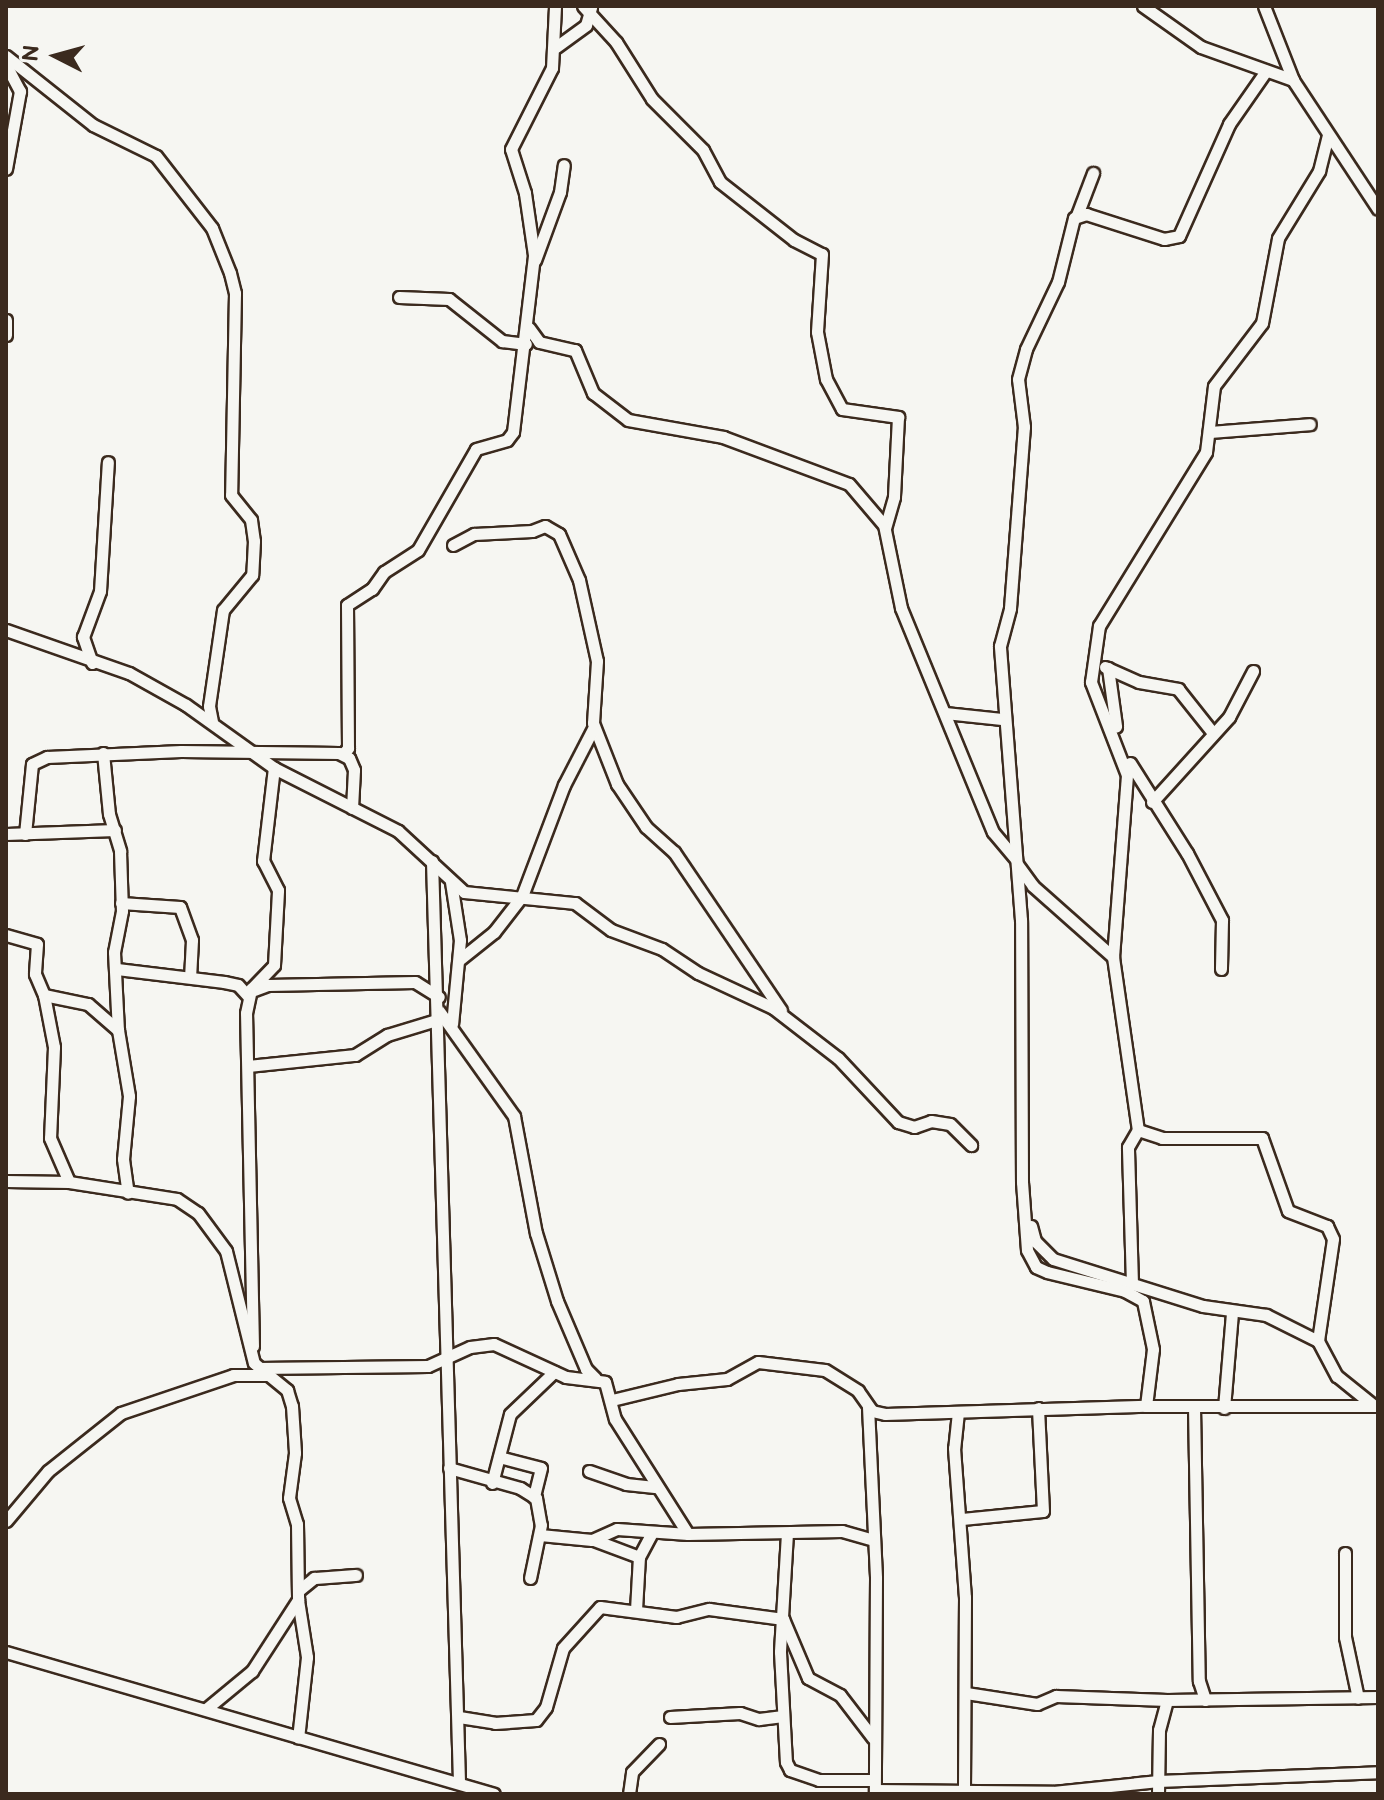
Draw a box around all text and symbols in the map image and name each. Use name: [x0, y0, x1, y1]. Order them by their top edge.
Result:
north arrow: [16, 16, 96, 96]
text: N: [17, 44, 46, 63]

